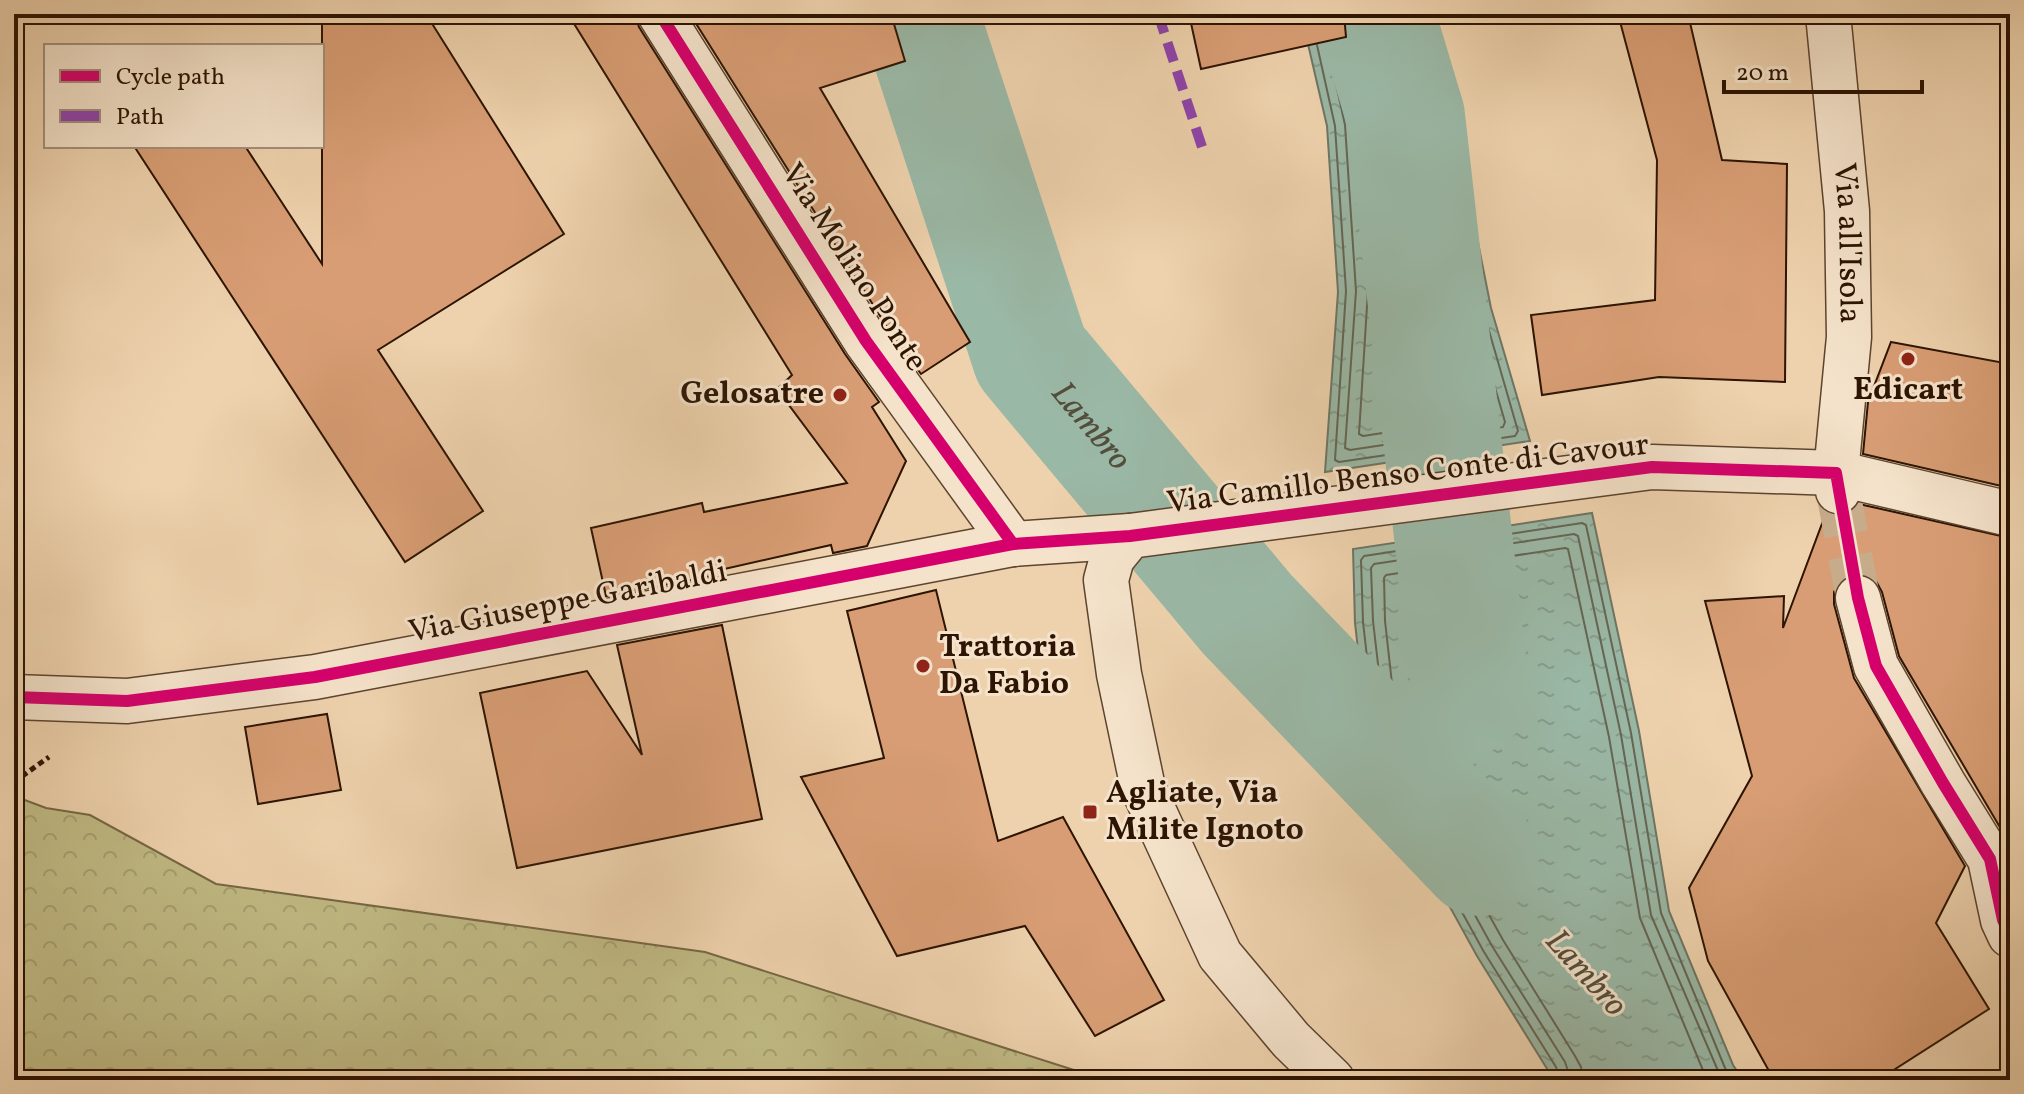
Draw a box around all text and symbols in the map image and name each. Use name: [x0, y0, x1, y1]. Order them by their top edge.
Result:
legend: [44, 44, 324, 148]
scale bar: [1724, 44, 1922, 94]
text: 20 m: [1736, 57, 1789, 91]
text: Cycle path: [116, 61, 225, 95]
text: Path: [116, 101, 164, 135]
street label: Via Molino Ponte: [769, 155, 937, 381]
street label: Via all'Isola: [1820, 161, 1871, 324]
marker: Edicart: [1899, 350, 1917, 368]
place label: Edicart: [1853, 369, 1963, 413]
water label: Lambro: [1039, 372, 1141, 481]
place label: Gelosatre: [680, 373, 824, 417]
marker: Gelosatre: [831, 386, 849, 404]
street label: Via Camillo Benso Conte di Cavour: [1164, 424, 1652, 526]
street label: Via Giuseppe Garibaldi: [405, 551, 731, 655]
place label: Trattoria Da Fabio: [939, 626, 1076, 707]
marker: Trattoria Da Fabio: [914, 657, 932, 675]
place label: Agliate, Via Milite Ignoto: [1106, 772, 1304, 853]
marker: Agliate, Via Milite Ignoto: [1081, 803, 1099, 821]
water label: Lambro: [1533, 920, 1637, 1028]

